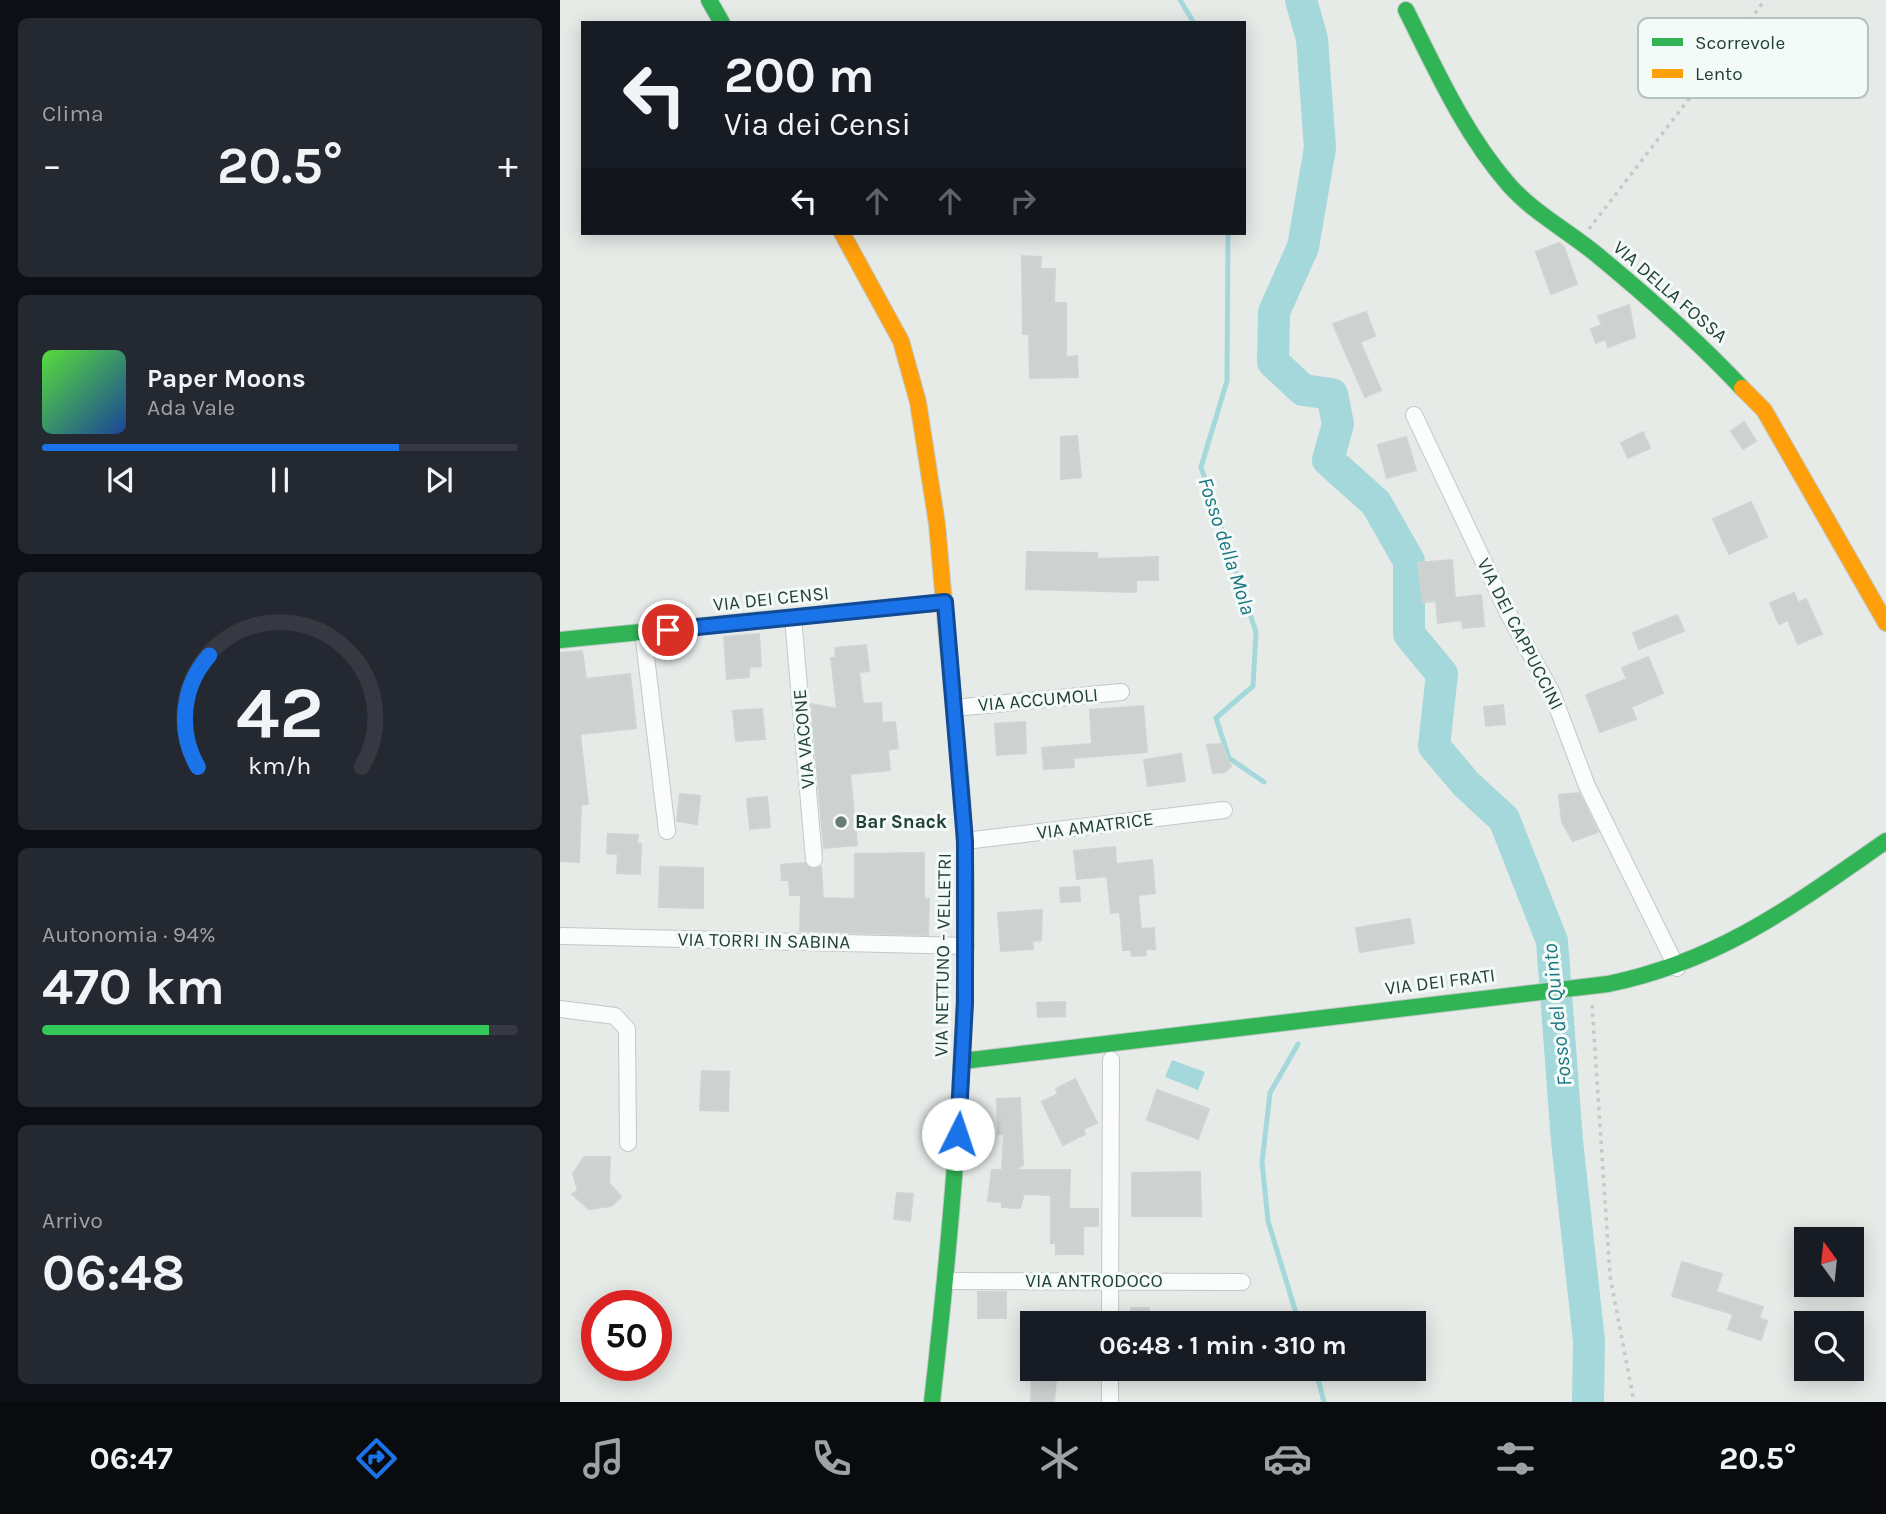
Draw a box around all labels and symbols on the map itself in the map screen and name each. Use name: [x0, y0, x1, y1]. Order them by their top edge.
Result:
legend: [1638, 18, 1868, 98]
text: Scorrevole: [1695, 32, 1785, 54]
text: Lento: [1695, 63, 1743, 85]
street label: VIA DELLA FOSSA: [1608, 236, 1732, 348]
water label: Fosso della Mola: [1193, 474, 1261, 618]
street label: VIA DEI CAPPUCCINI: [1472, 554, 1568, 714]
street label: VIA DEI CENSI: [712, 582, 830, 616]
pin: [638, 600, 698, 660]
street label: VIA ACCUMOLI: [977, 684, 1099, 716]
street label: VIA VACONE: [789, 688, 819, 790]
street label: VIA AMATRICE: [1035, 808, 1155, 844]
place label: Bar Snack: [855, 811, 947, 833]
marker: Bar Snack: [833, 814, 849, 830]
street label: VIA NETTUNO - VELLETRI: [930, 853, 956, 1057]
street label: VIA TORRI IN SABINA: [678, 928, 851, 954]
water label: Fosso del Quinto: [1538, 942, 1576, 1088]
street label: VIA DEI FRATI: [1384, 964, 1496, 1000]
position arrow: [921, 1097, 995, 1171]
north arrow: [1794, 1227, 1864, 1297]
street label: VIA ANTRODOCO: [1025, 1270, 1163, 1292]
speed limit sign: 50: [581, 1290, 672, 1381]

